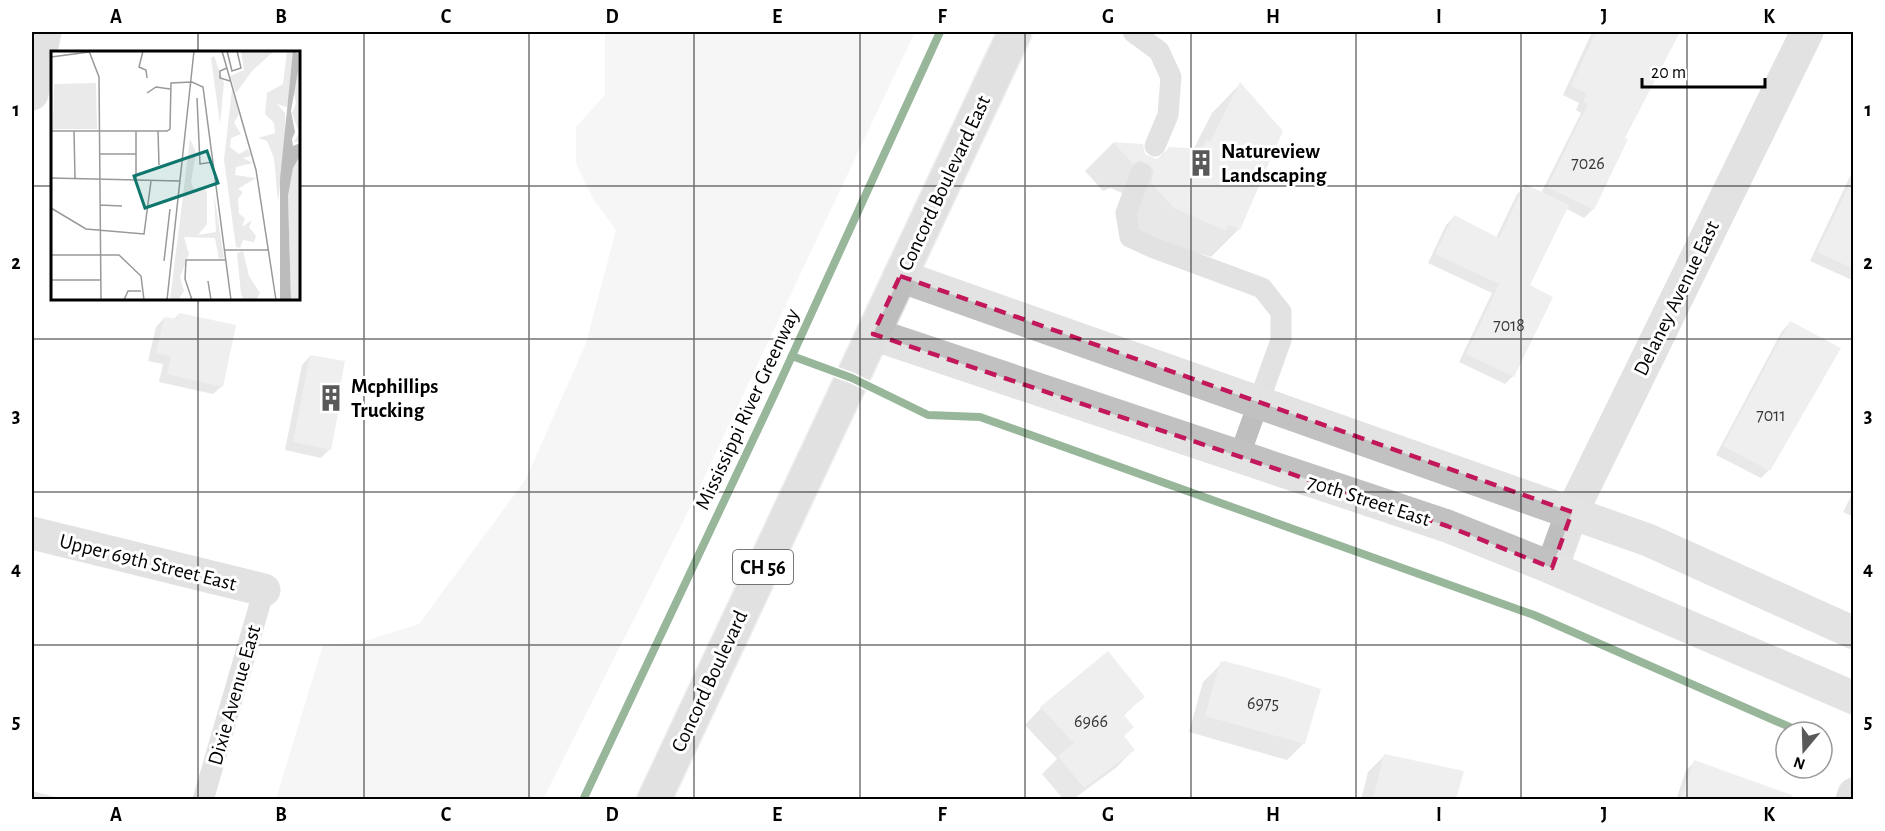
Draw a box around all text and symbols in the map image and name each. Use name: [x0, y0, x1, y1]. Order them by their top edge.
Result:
text: A: [110, 7, 122, 27]
text: B: [275, 7, 287, 27]
text: C: [441, 7, 452, 27]
text: D: [605, 7, 619, 27]
text: E: [772, 7, 782, 27]
text: F: [937, 7, 947, 27]
text: G: [1102, 7, 1114, 27]
text: H: [1266, 7, 1280, 27]
text: I: [1436, 7, 1442, 27]
text: J: [1601, 7, 1607, 27]
text: K: [1763, 7, 1775, 27]
inset map: [51, 51, 300, 300]
scale bar: [1642, 51, 1765, 89]
text: 20 m: [1651, 64, 1686, 82]
street label: Concord Boulevard East: [895, 92, 994, 274]
text: 1: [12, 100, 20, 120]
text: 1: [1864, 100, 1872, 120]
place label: Natureview Landscaping: [1221, 141, 1327, 186]
building icon: Natureview Landscaping: [1186, 148, 1216, 178]
house number: 7026: [1571, 155, 1605, 173]
street label: Delaney Avenue East: [1630, 217, 1723, 379]
text: 2: [11, 253, 21, 273]
text: 2: [1863, 253, 1873, 273]
street label: Mississippi River Greenway: [692, 306, 803, 513]
house number: 7018: [1493, 317, 1525, 335]
place label: Mcphillips Trucking: [351, 376, 438, 421]
building icon: Mcphillips Trucking: [316, 383, 346, 413]
text: 3: [12, 406, 20, 426]
text: 3: [1864, 406, 1872, 426]
house number: 7011: [1756, 407, 1786, 425]
street label: 70th Street East: [1305, 471, 1433, 530]
street label: Upper 69th Street East: [57, 530, 239, 595]
road number: CH 56: [733, 550, 793, 584]
text: 4: [11, 559, 21, 579]
text: 4: [1863, 559, 1873, 579]
street label: Concord Boulevard: [668, 607, 751, 755]
street label: Dixie Avenue East: [204, 622, 265, 768]
house number: 6975: [1247, 695, 1279, 713]
text: 5: [12, 712, 20, 732]
text: 5: [1864, 712, 1872, 732]
house number: 6966: [1074, 713, 1108, 731]
north arrow: [1774, 720, 1834, 780]
text: N: [1792, 754, 1807, 773]
text: A: [110, 805, 122, 825]
text: B: [275, 805, 287, 825]
text: C: [441, 805, 452, 825]
text: D: [605, 805, 619, 825]
text: E: [772, 805, 782, 825]
text: F: [937, 805, 947, 825]
text: G: [1102, 805, 1114, 825]
text: H: [1266, 805, 1280, 825]
text: I: [1436, 805, 1442, 825]
text: J: [1601, 805, 1607, 825]
text: K: [1763, 805, 1775, 825]

